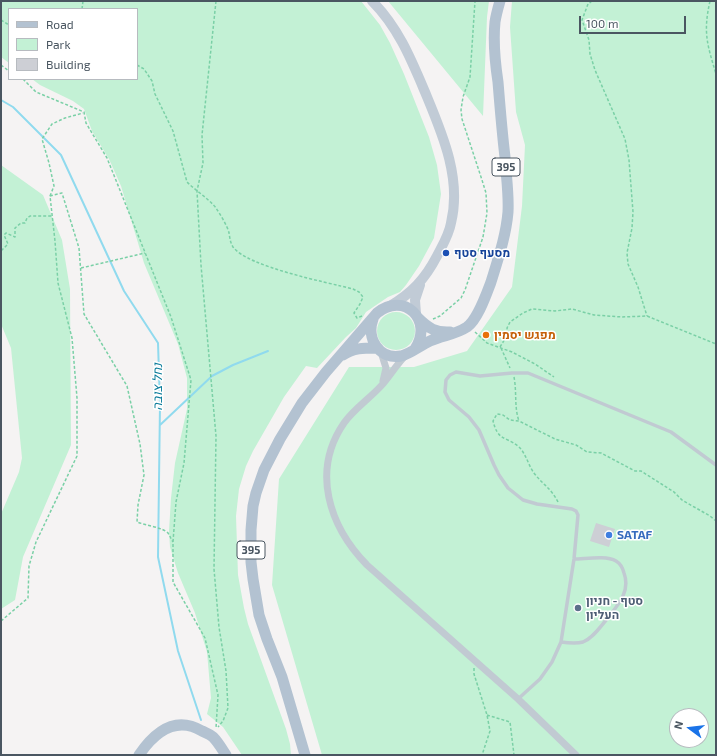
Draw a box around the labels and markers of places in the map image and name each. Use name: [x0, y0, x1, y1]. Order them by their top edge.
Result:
place label: מסעף סטף: [454, 246, 510, 260]
marker: מסעף סטף: [441, 248, 451, 258]
place label: מפגש יסמין: [494, 328, 556, 342]
marker: מפגש יסמין: [481, 330, 491, 340]
place label: SATAF: [617, 528, 652, 542]
marker: SATAF: [604, 530, 614, 540]
place label: סטף - חניון העליון: [586, 594, 643, 622]
marker: סטף - חניון העליון: [573, 603, 583, 613]

